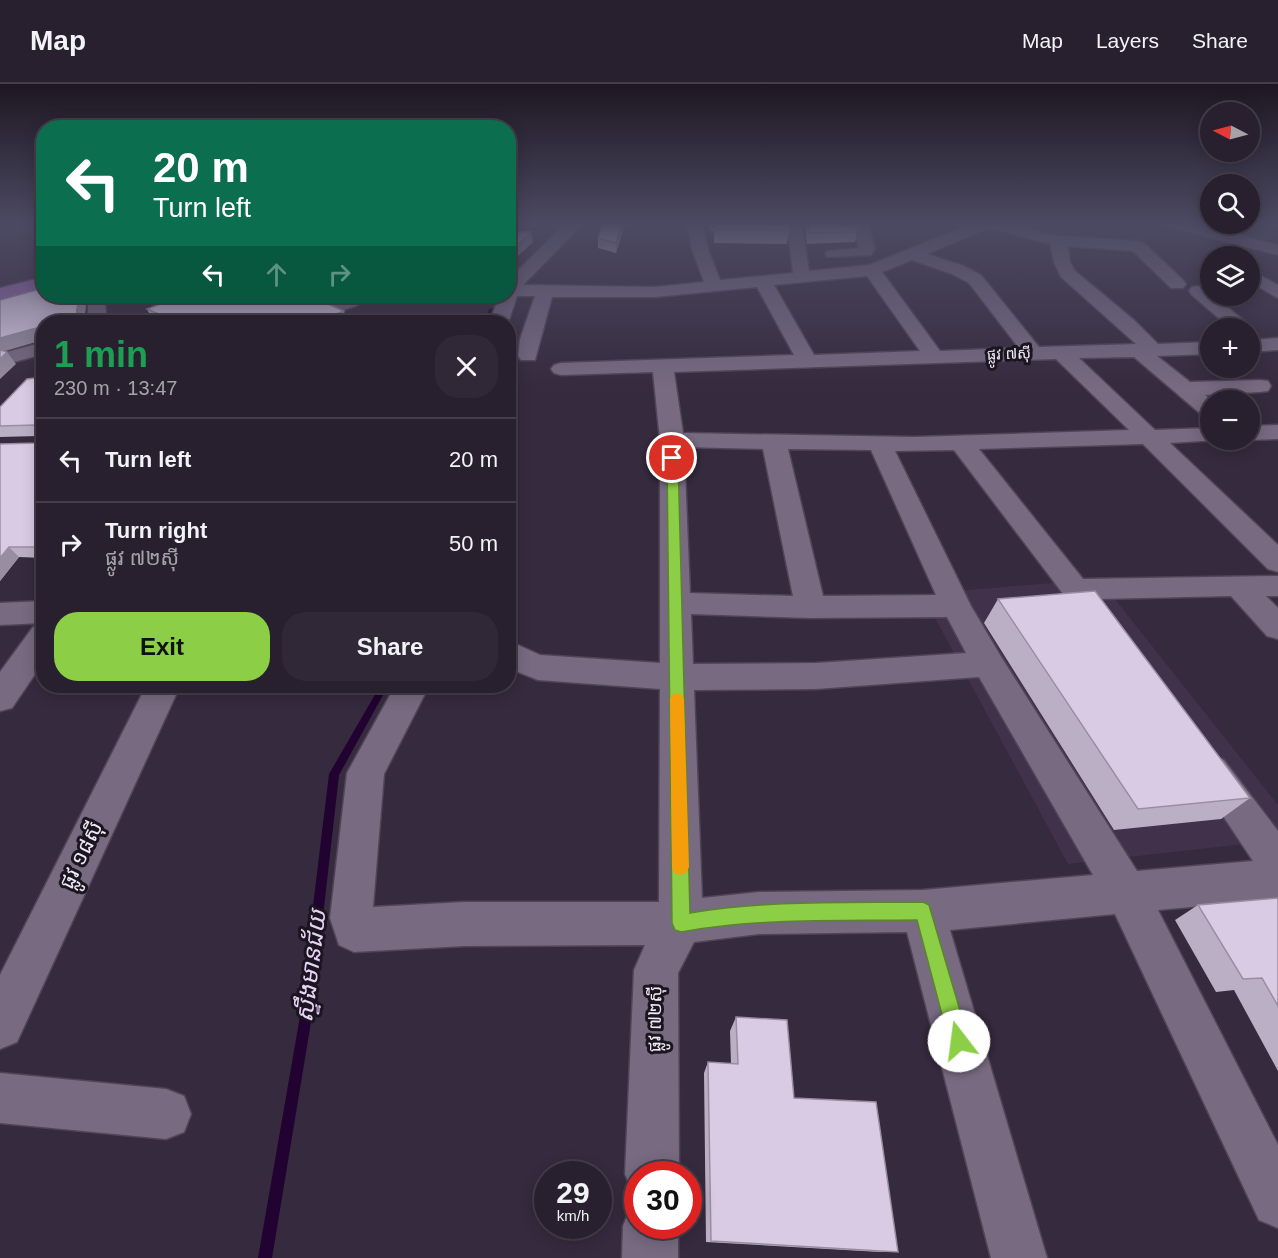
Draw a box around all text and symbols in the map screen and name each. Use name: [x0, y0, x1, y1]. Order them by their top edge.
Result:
text: Map: [30, 25, 86, 56]
text: Map: [1022, 29, 1063, 52]
text: Layers: [1096, 29, 1159, 52]
text: Share: [1192, 29, 1248, 52]
north arrow: [1200, 102, 1260, 162]
map controls: [1200, 102, 1260, 450]
icon: left: [54, 144, 132, 222]
text: 20 m: [153, 144, 249, 191]
button: search: [1200, 174, 1260, 234]
text: Turn left: [153, 193, 251, 223]
button: layers: [1200, 246, 1260, 306]
icon: left: [197, 258, 230, 291]
icon: ahead: [260, 258, 293, 291]
icon: right: [323, 258, 356, 291]
button: +: [1200, 318, 1260, 378]
text: 1 min: [54, 334, 148, 375]
button: close: [435, 335, 498, 398]
street label: ផ្លូវ ៧ស៊ី: [987, 344, 1032, 368]
text: 230 m · 13:47: [54, 377, 177, 399]
button: −: [1200, 390, 1260, 450]
pin: [646, 432, 697, 483]
icon: arrive: [655, 441, 688, 474]
icon: left: [54, 444, 87, 477]
text: Turn left: [105, 447, 191, 472]
text: 20 m: [449, 447, 498, 472]
text: Turn right: [105, 518, 207, 543]
icon: right: [54, 528, 87, 561]
text: 50 m: [449, 531, 498, 556]
text: ផ្លូវ ៧២ស៊ី: [105, 547, 179, 569]
button: Exit: [54, 612, 270, 681]
button: Share: [282, 612, 498, 681]
street label: ផ្លូវ ១៨ស៊ី: [54, 817, 114, 896]
water label: ស្ទឹងមានជ័យ: [290, 906, 333, 1024]
street label: ផ្លូវ ៧២ស៊ី: [644, 986, 672, 1053]
position arrow: [927, 1009, 991, 1073]
speed limit sign: 30: [624, 1161, 702, 1239]
text: 29: [556, 1176, 590, 1209]
text: km/h: [557, 1207, 589, 1224]

